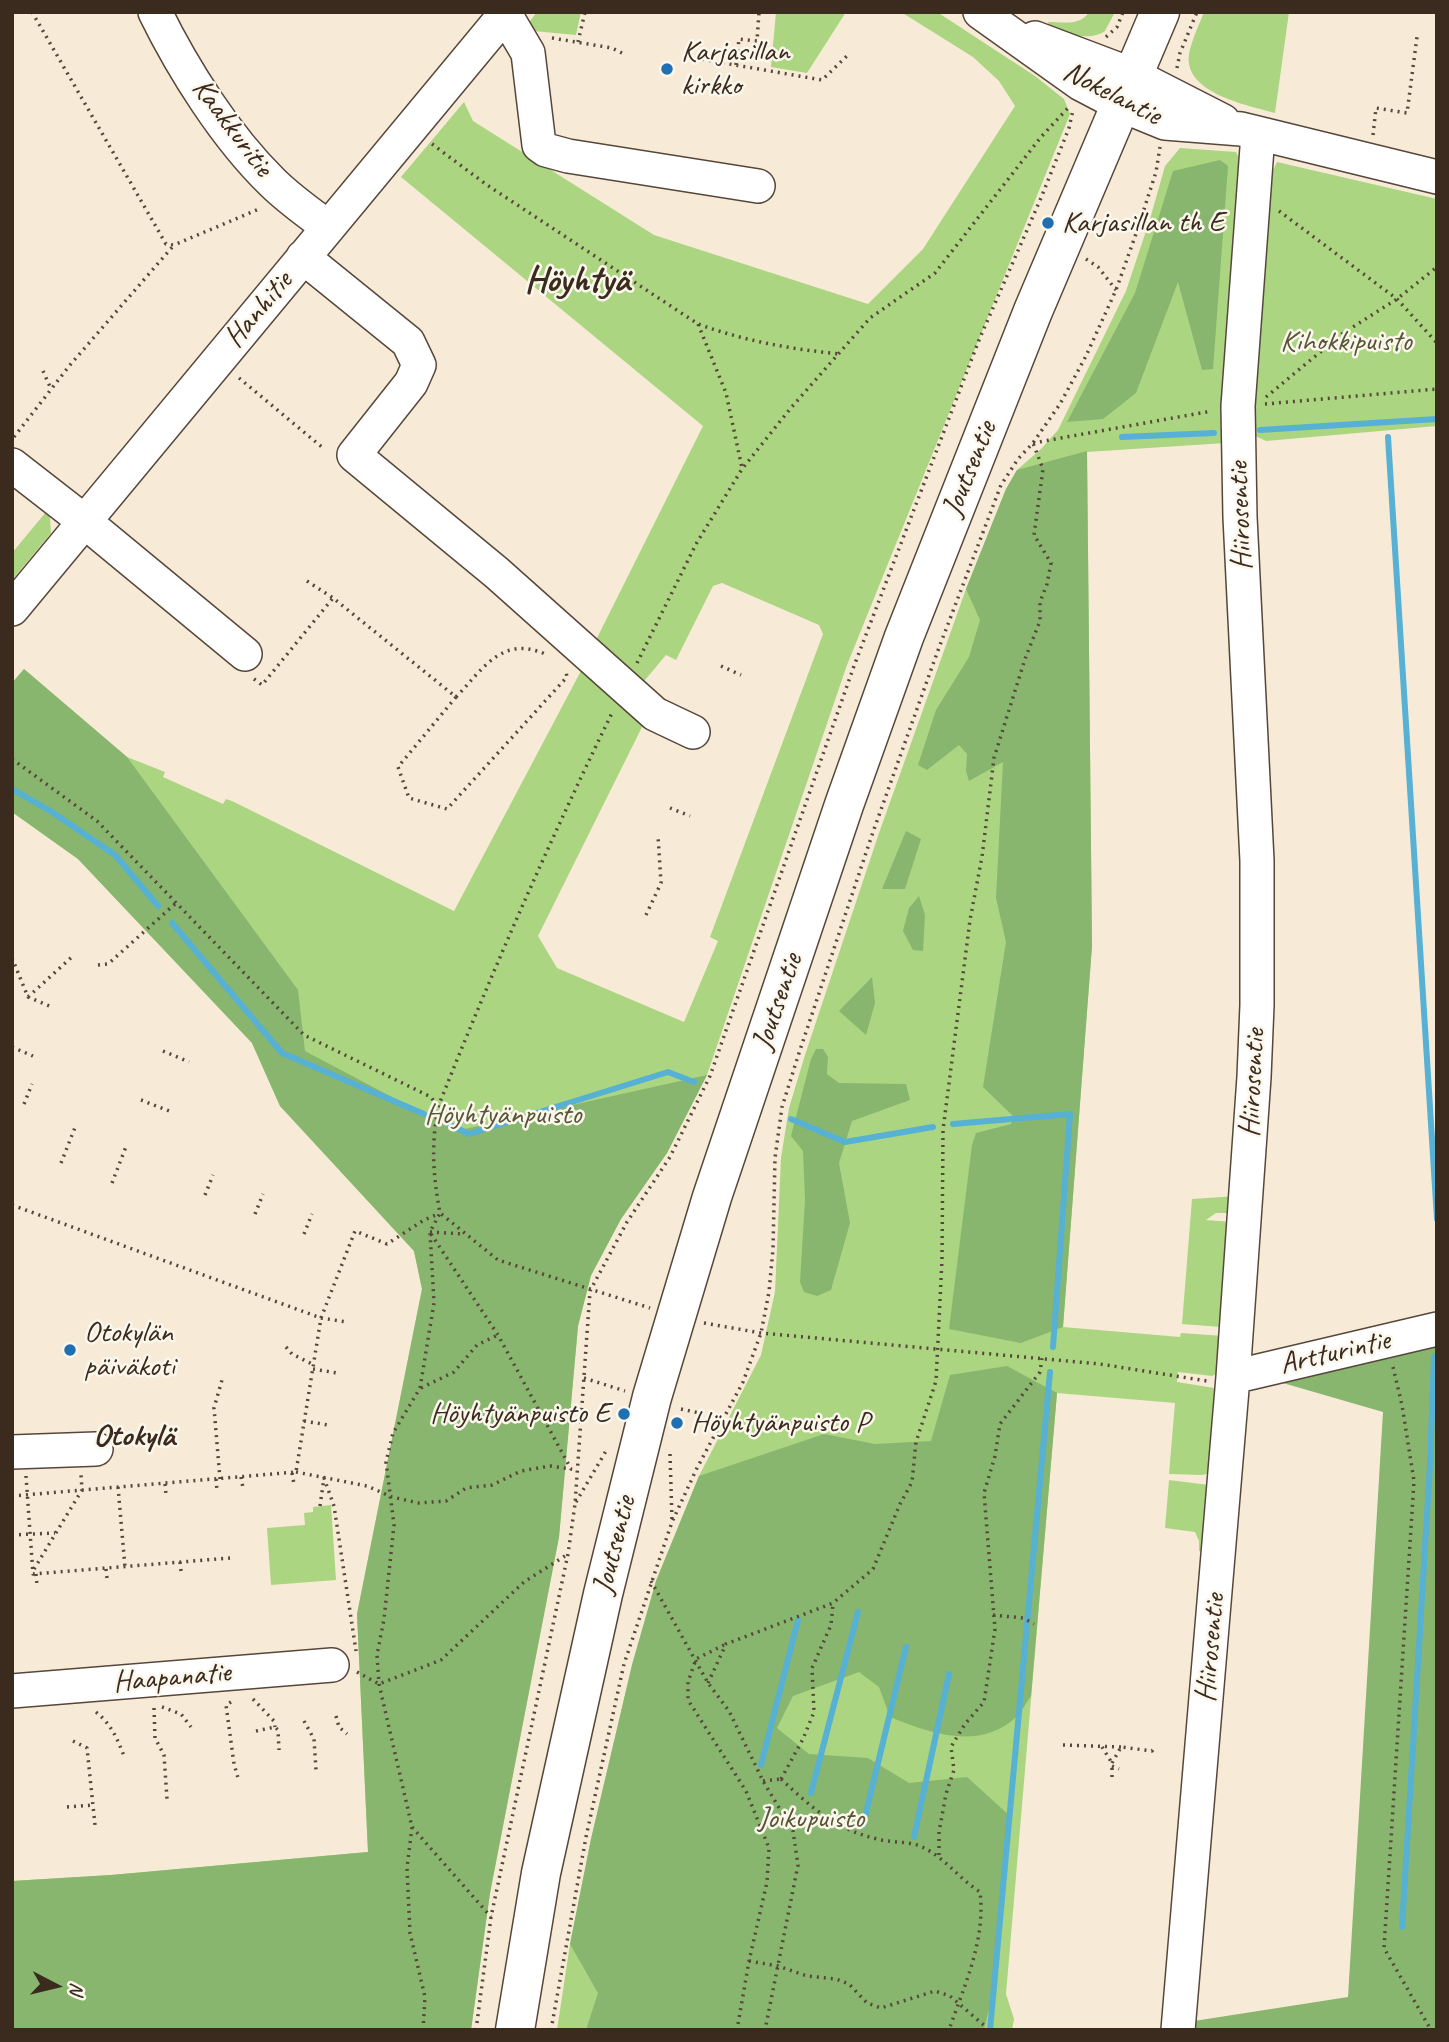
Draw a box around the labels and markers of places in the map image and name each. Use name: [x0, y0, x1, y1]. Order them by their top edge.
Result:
place label: Karjasillan kirkko: [681, 34, 789, 104]
marker: Karjasillan kirkko: [659, 61, 675, 77]
place label: Karjasillan th E: [1062, 205, 1224, 241]
marker: Karjasillan th E: [1040, 215, 1056, 231]
place label: Otokylän päiväkoti: [84, 1315, 175, 1386]
marker: Otokylän päiväkoti: [62, 1342, 78, 1358]
place label: Höyhtyänpuisto E: [430, 1396, 610, 1432]
place label: Höyhtyänpuisto P: [691, 1405, 869, 1441]
marker: Höyhtyänpuisto E: [616, 1406, 632, 1422]
marker: Höyhtyänpuisto P: [669, 1415, 685, 1431]

